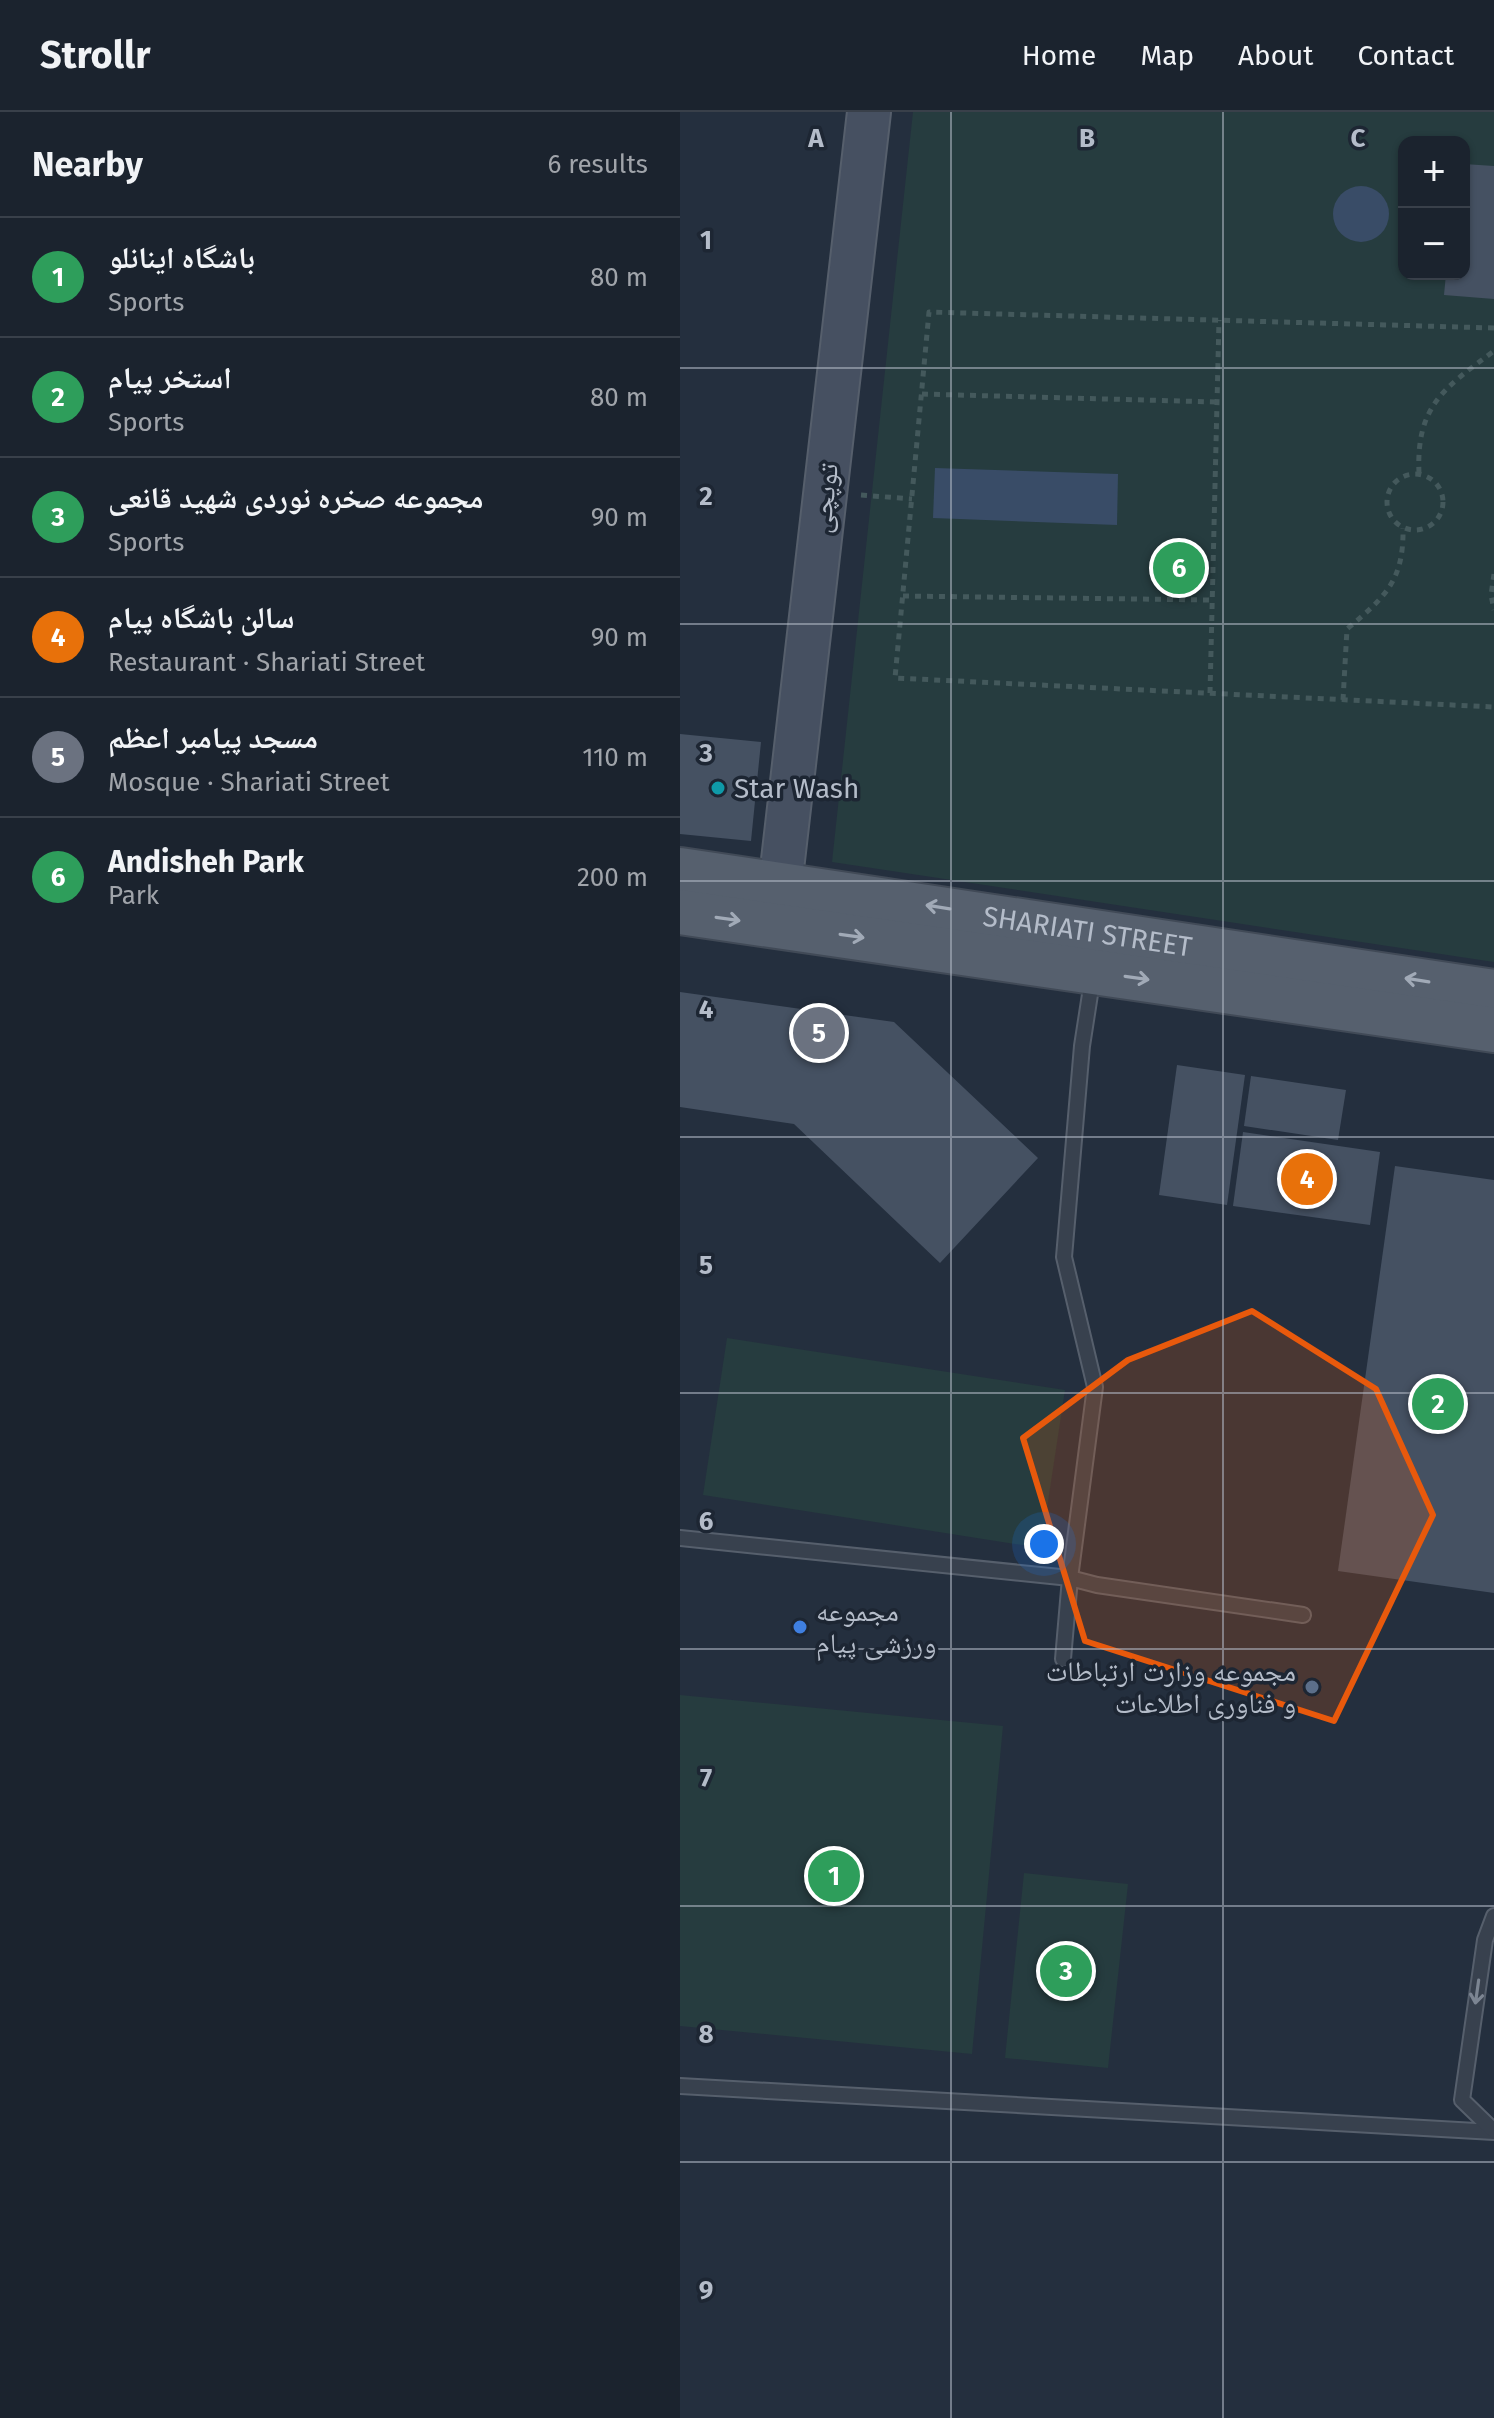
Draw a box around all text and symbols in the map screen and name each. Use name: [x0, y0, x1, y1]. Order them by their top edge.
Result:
text: Strollr: [40, 32, 151, 78]
text: Home: [1022, 39, 1096, 72]
text: Map: [1140, 39, 1194, 72]
text: About: [1238, 39, 1313, 72]
text: Contact: [1357, 39, 1454, 72]
text: A: [807, 123, 824, 154]
text: B: [1079, 123, 1095, 154]
text: C: [1351, 123, 1366, 154]
map controls: [1398, 136, 1470, 280]
button: +: [1398, 136, 1470, 208]
text: Nearby: [32, 144, 143, 185]
text: 6 results: [547, 149, 648, 180]
button: −: [1398, 208, 1470, 280]
text: 1: [700, 225, 712, 256]
text: باشگاه اینانلو: [108, 240, 255, 276]
text: 1: [52, 262, 64, 293]
text: 80 m: [590, 262, 648, 293]
text: Sports: [108, 287, 184, 318]
text: استخر پیام: [108, 360, 232, 396]
text: 2: [51, 382, 65, 413]
text: 80 m: [590, 382, 648, 413]
text: Sports: [108, 407, 184, 438]
street label: توپچی: [804, 461, 846, 535]
text: مجموعه صخره نوردی شهید قانعی: [108, 480, 483, 516]
text: 2: [699, 481, 713, 512]
text: 3: [51, 502, 65, 533]
text: 90 m: [591, 502, 648, 533]
text: Sports: [108, 527, 184, 558]
pin: 6: [1153, 538, 1205, 598]
text: سالن باشگاه پیام: [108, 600, 294, 636]
text: 4: [51, 622, 65, 653]
text: 90 m: [591, 622, 648, 653]
text: Restaurant · Shariati Street: [108, 647, 425, 678]
text: مسجد پیامبر اعظم: [108, 720, 318, 756]
text: 3: [698, 738, 713, 769]
text: 5: [51, 742, 65, 773]
text: 110 m: [582, 742, 648, 773]
text: Mosque · Shariati Street: [108, 767, 390, 798]
place label: Star Wash: [734, 772, 859, 805]
marker: Star Wash: [709, 779, 727, 797]
text: Andisheh Park: [108, 844, 304, 880]
text: 6: [51, 862, 65, 893]
text: 200 m: [577, 862, 648, 893]
text: Park: [108, 880, 159, 911]
one-way arrow: [926, 899, 952, 914]
street label: SHARIATI STREET: [981, 900, 1195, 964]
one-way arrow: [714, 912, 740, 927]
one-way arrow: [839, 929, 865, 944]
one-way arrow: [1124, 971, 1149, 986]
one-way arrow: [1405, 972, 1430, 987]
text: 4: [699, 994, 714, 1025]
pin: 5: [793, 1003, 845, 1063]
pin: 4: [1281, 1149, 1333, 1209]
text: 5: [699, 1250, 713, 1281]
pin: 2: [1412, 1374, 1464, 1434]
text: 6: [699, 1506, 714, 1537]
your location: [1024, 1524, 1064, 1564]
place label: مجموعه ورزشی پیام: [816, 1595, 936, 1662]
marker: مجموعه ورزشی پیام: [791, 1618, 809, 1636]
place label: مجموعه وزارت ارتباطات و فناوری اطلاعات: [1046, 1655, 1296, 1720]
marker: مجموعه وزارت ارتباطات و فناوری اطلاعات: [1303, 1678, 1321, 1696]
text: 7: [700, 1763, 712, 1794]
pin: 1: [808, 1846, 860, 1906]
pin: 3: [1040, 1941, 1092, 2001]
one-way arrow: [1469, 1979, 1484, 2004]
text: 8: [698, 2019, 714, 2050]
text: 9: [699, 2275, 713, 2306]

